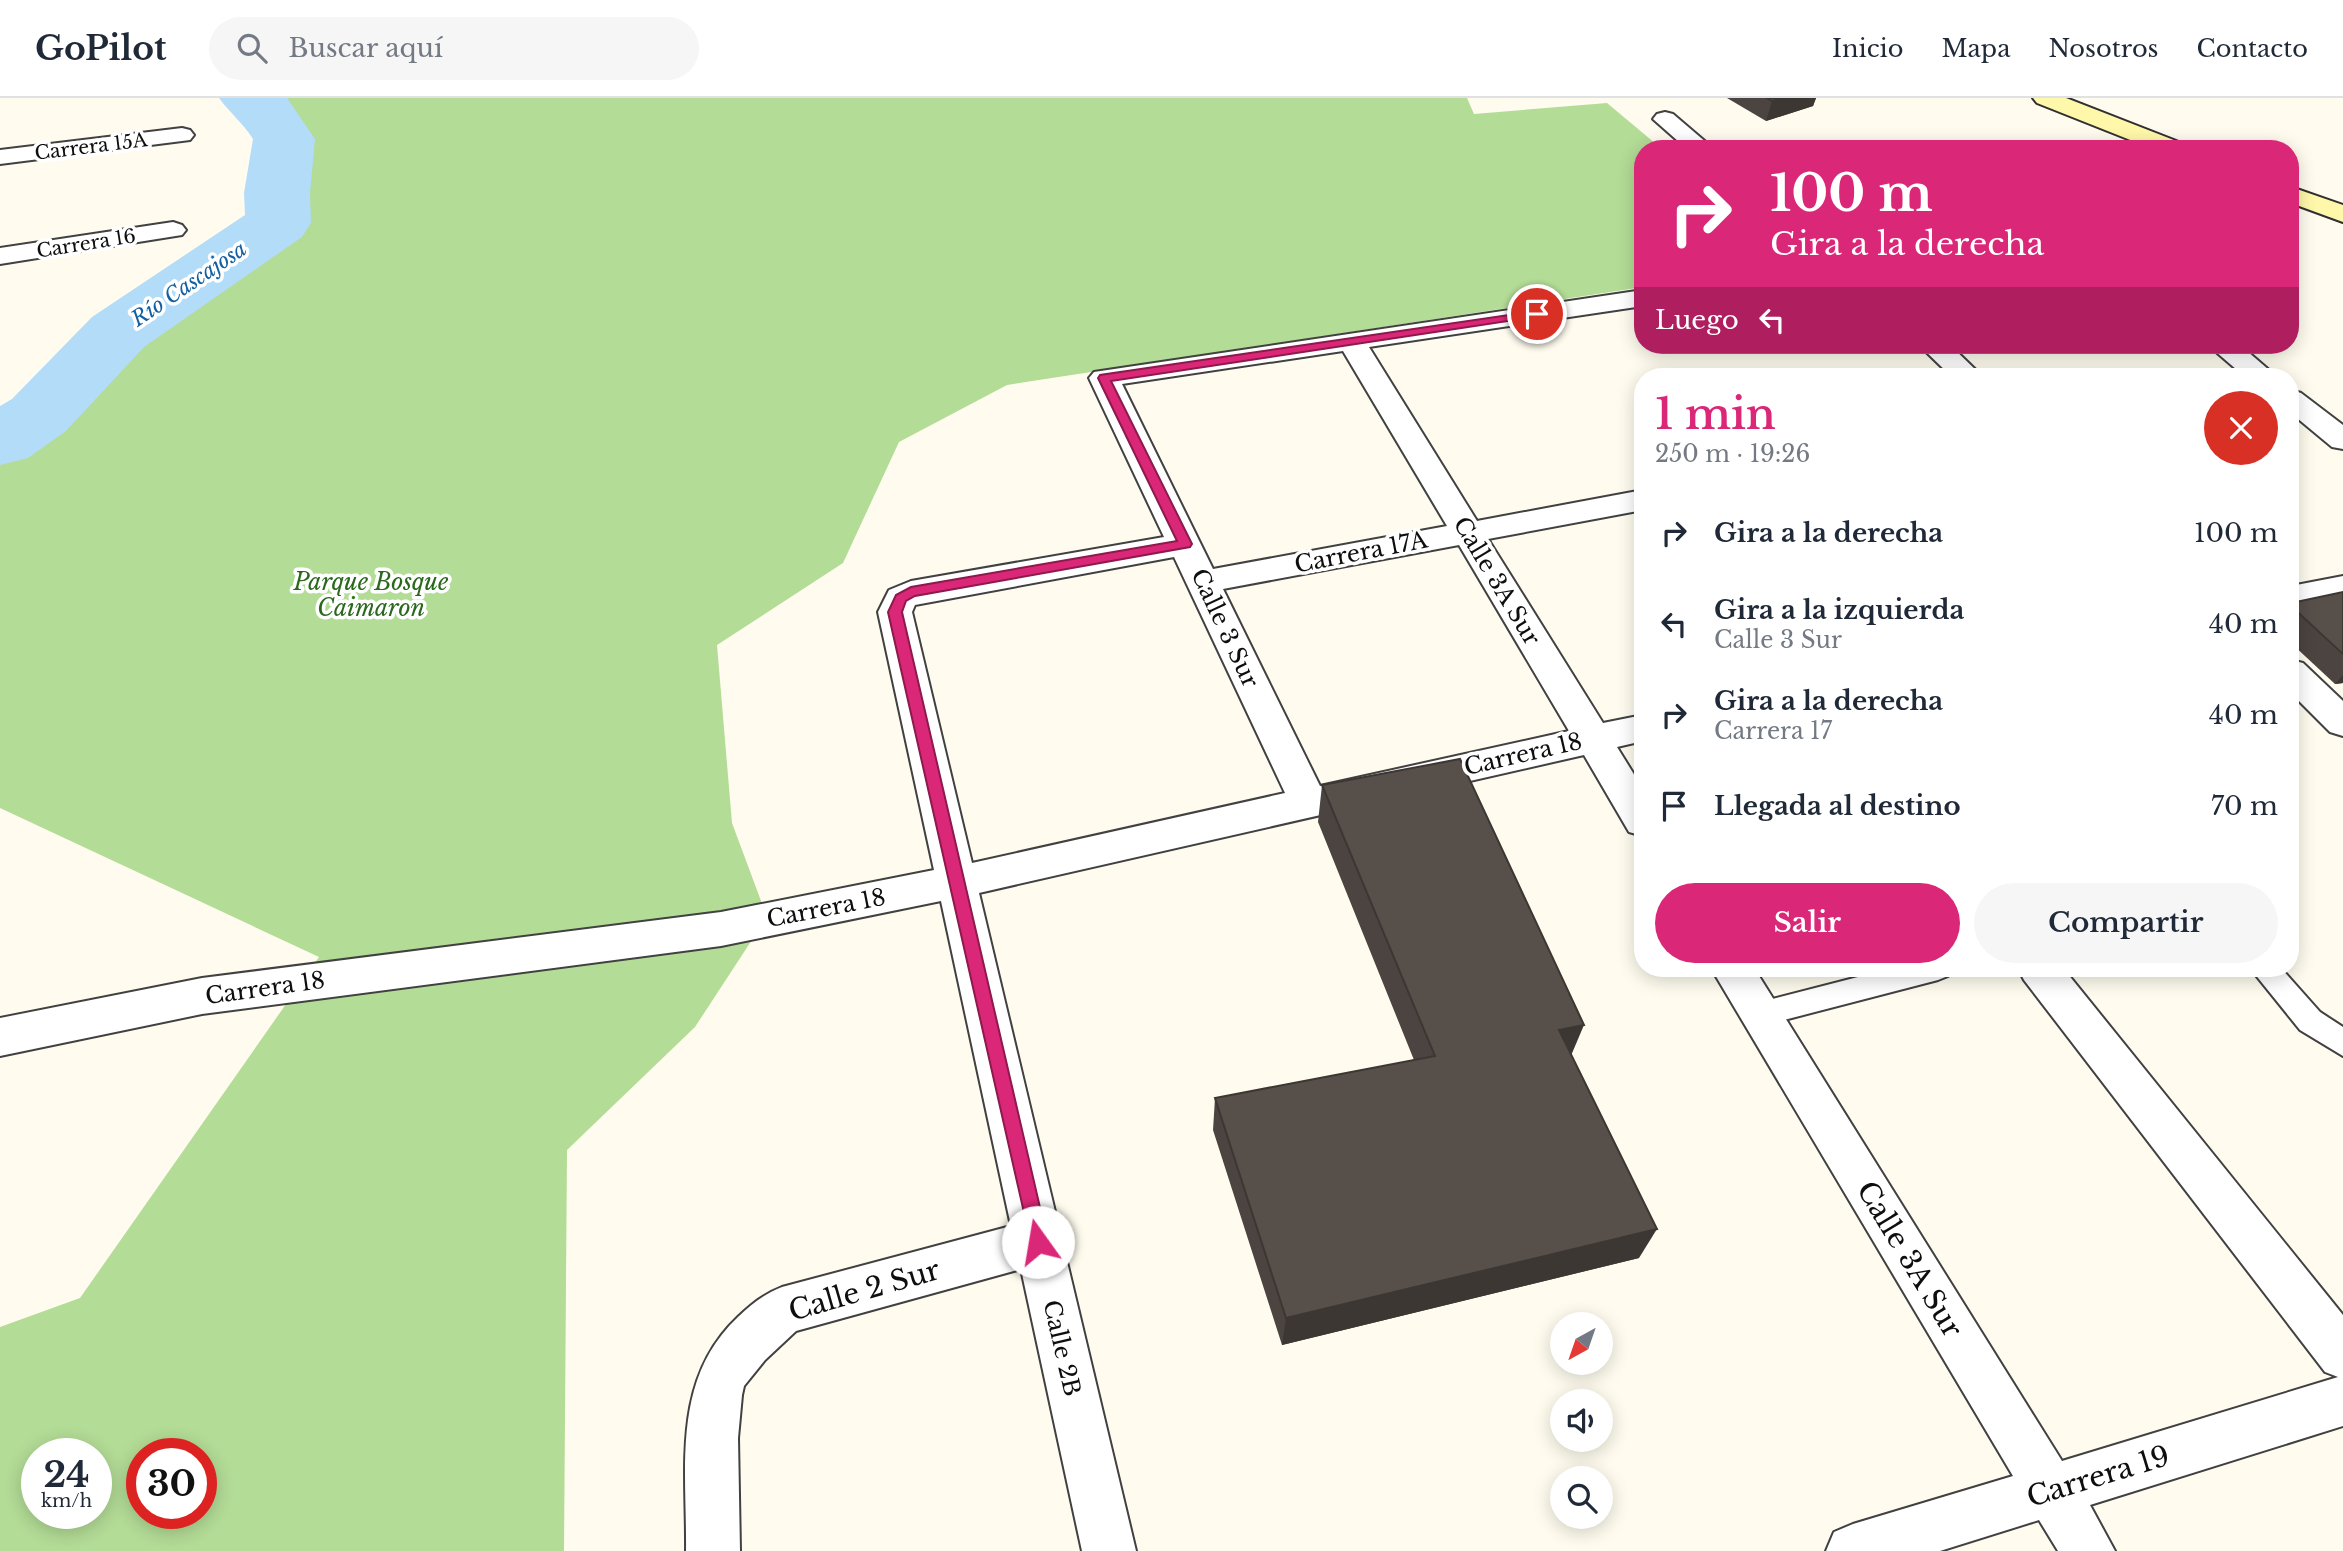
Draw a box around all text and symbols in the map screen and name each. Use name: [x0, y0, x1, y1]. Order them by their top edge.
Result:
search box: [209, 17, 699, 80]
text: GoPilot: [35, 28, 167, 69]
icon: search: [233, 29, 271, 67]
text: Buscar aquí: [289, 32, 443, 64]
text: Inicio: [1832, 34, 1903, 63]
text: Mapa: [1941, 34, 2010, 63]
text: Nosotros: [2048, 34, 2159, 63]
text: Contacto: [2197, 34, 2308, 63]
street label: Carrera 15A: [33, 128, 149, 165]
text: 100 m: [1770, 163, 1933, 224]
icon: right: [1655, 168, 1746, 259]
street label: Carrera 16: [35, 224, 137, 263]
text: Gira a la derecha: [1770, 224, 2044, 264]
water label: Río Cascajosa: [126, 236, 252, 333]
pin: [1507, 284, 1567, 344]
icon: arrive: [1518, 295, 1556, 333]
icon: left: [1753, 301, 1791, 339]
text: Luego: [1655, 304, 1739, 336]
text: 1 min: [1655, 388, 1776, 440]
button: close: [2204, 391, 2278, 465]
text: 250 m · 19:26: [1655, 440, 1810, 468]
street label: Calle 3A Sur: [1448, 512, 1546, 650]
icon: right: [1655, 514, 1693, 552]
text: Gira a la derecha: [1714, 517, 1943, 549]
text: 100 m: [2194, 517, 2278, 549]
street label: Carrera 17A: [1292, 525, 1431, 579]
street label: Calle 3 Sur: [1185, 564, 1265, 692]
park label: Parque Bosque Caimaron: [293, 568, 449, 622]
text: Gira a la izquierda: [1714, 594, 1964, 626]
icon: left: [1655, 605, 1693, 643]
text: 40 m: [2209, 608, 2278, 640]
text: Calle 3 Sur: [1714, 626, 1842, 654]
text: Gira a la derecha: [1714, 685, 1943, 717]
icon: right: [1655, 696, 1693, 734]
text: 40 m: [2209, 699, 2278, 731]
text: Carrera 17: [1714, 717, 1832, 745]
street label: Carrera 18: [1461, 727, 1585, 781]
icon: arrive: [1655, 787, 1693, 825]
text: Llegada al destino: [1714, 790, 1961, 822]
text: 70 m: [2211, 790, 2278, 822]
street label: Carrera 18: [764, 883, 888, 933]
button: Salir: [1655, 883, 1960, 963]
button: Compartir: [1974, 883, 2278, 963]
street label: Carrera 18: [203, 966, 327, 1010]
street label: Calle 3A Sur: [1849, 1175, 1970, 1344]
position arrow: [1001, 1205, 1075, 1279]
street label: Calle 2 Sur: [784, 1252, 944, 1329]
street label: Calle 2B: [1037, 1297, 1087, 1399]
north arrow: [1550, 1312, 1614, 1376]
map controls: [1550, 1312, 1613, 1529]
button: sound: [1550, 1389, 1613, 1452]
speed limit sign: 30: [126, 1438, 217, 1529]
street label: Carrera 19: [2022, 1438, 2174, 1515]
text: 24: [43, 1453, 90, 1496]
button: search: [1550, 1466, 1613, 1529]
text: km/h: [41, 1490, 92, 1512]

